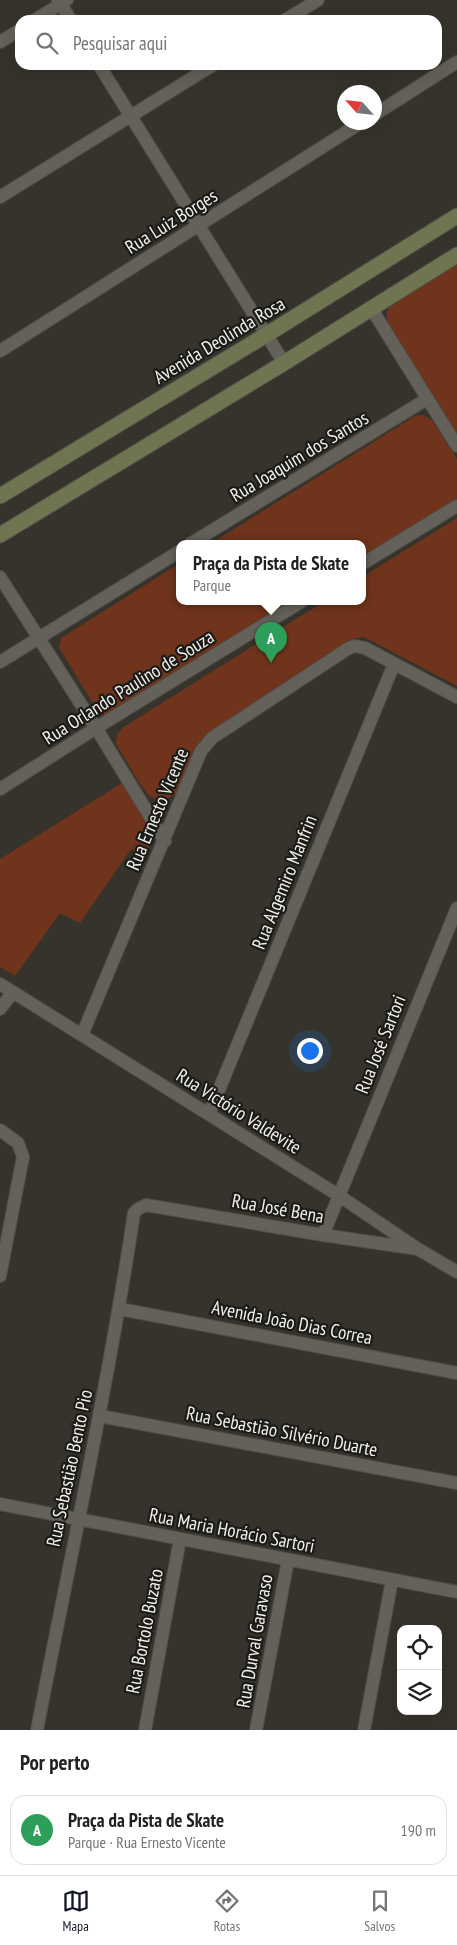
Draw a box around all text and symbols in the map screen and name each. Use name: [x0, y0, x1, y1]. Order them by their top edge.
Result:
search box: [15, 15, 442, 70]
icon: search: [33, 29, 61, 57]
text: Pesquisar aqui: [73, 31, 167, 55]
north arrow: [337, 85, 382, 130]
street label: Rua Luiz Borges: [120, 183, 222, 259]
street label: Avenida Deolinda Rosa: [149, 291, 289, 389]
street label: Rua Joaquim dos Santos: [226, 405, 372, 507]
popup: [176, 540, 366, 605]
text: Praça da Pista de Skate: [193, 551, 349, 575]
text: Parque: [193, 575, 231, 595]
pin: A: [255, 622, 287, 663]
street label: Rua Orlando Paulino de Souza: [38, 624, 218, 750]
street label: Rua Ernesto Vicente: [120, 744, 194, 874]
street label: Rua Algemiro Manfrin: [246, 811, 322, 953]
street label: Rua José Sartori: [349, 991, 411, 1097]
your location: [297, 1038, 323, 1064]
street label: Rua Victório Valdevite: [172, 1063, 306, 1159]
street label: Rua José Bena: [230, 1188, 326, 1228]
street label: Avenida João Dias Correa: [210, 1295, 374, 1349]
street label: Rua Sebastião Bento Pio: [41, 1387, 97, 1549]
street label: Rua Sebastião Silvério Duarte: [184, 1401, 380, 1461]
street label: Rua Maria Horácio Sartori: [147, 1502, 317, 1558]
street label: Rua Bortolo Buzato: [120, 1567, 168, 1695]
street label: Rua Durval Garavaso: [230, 1572, 278, 1710]
map controls: [397, 1625, 442, 1715]
button: locate: [397, 1625, 442, 1670]
button: layers: [397, 1670, 442, 1715]
text: Por perto: [20, 1749, 90, 1776]
text: Praça da Pista de Skate: [68, 1808, 224, 1832]
text: A: [33, 1820, 41, 1840]
text: 190 m: [401, 1820, 436, 1840]
text: Parque · Rua Ernesto Vicente: [68, 1832, 226, 1852]
tab: Mapa: [62, 1887, 90, 1935]
tab: Rotas: [213, 1887, 241, 1935]
tab: Salvos: [364, 1887, 395, 1935]

